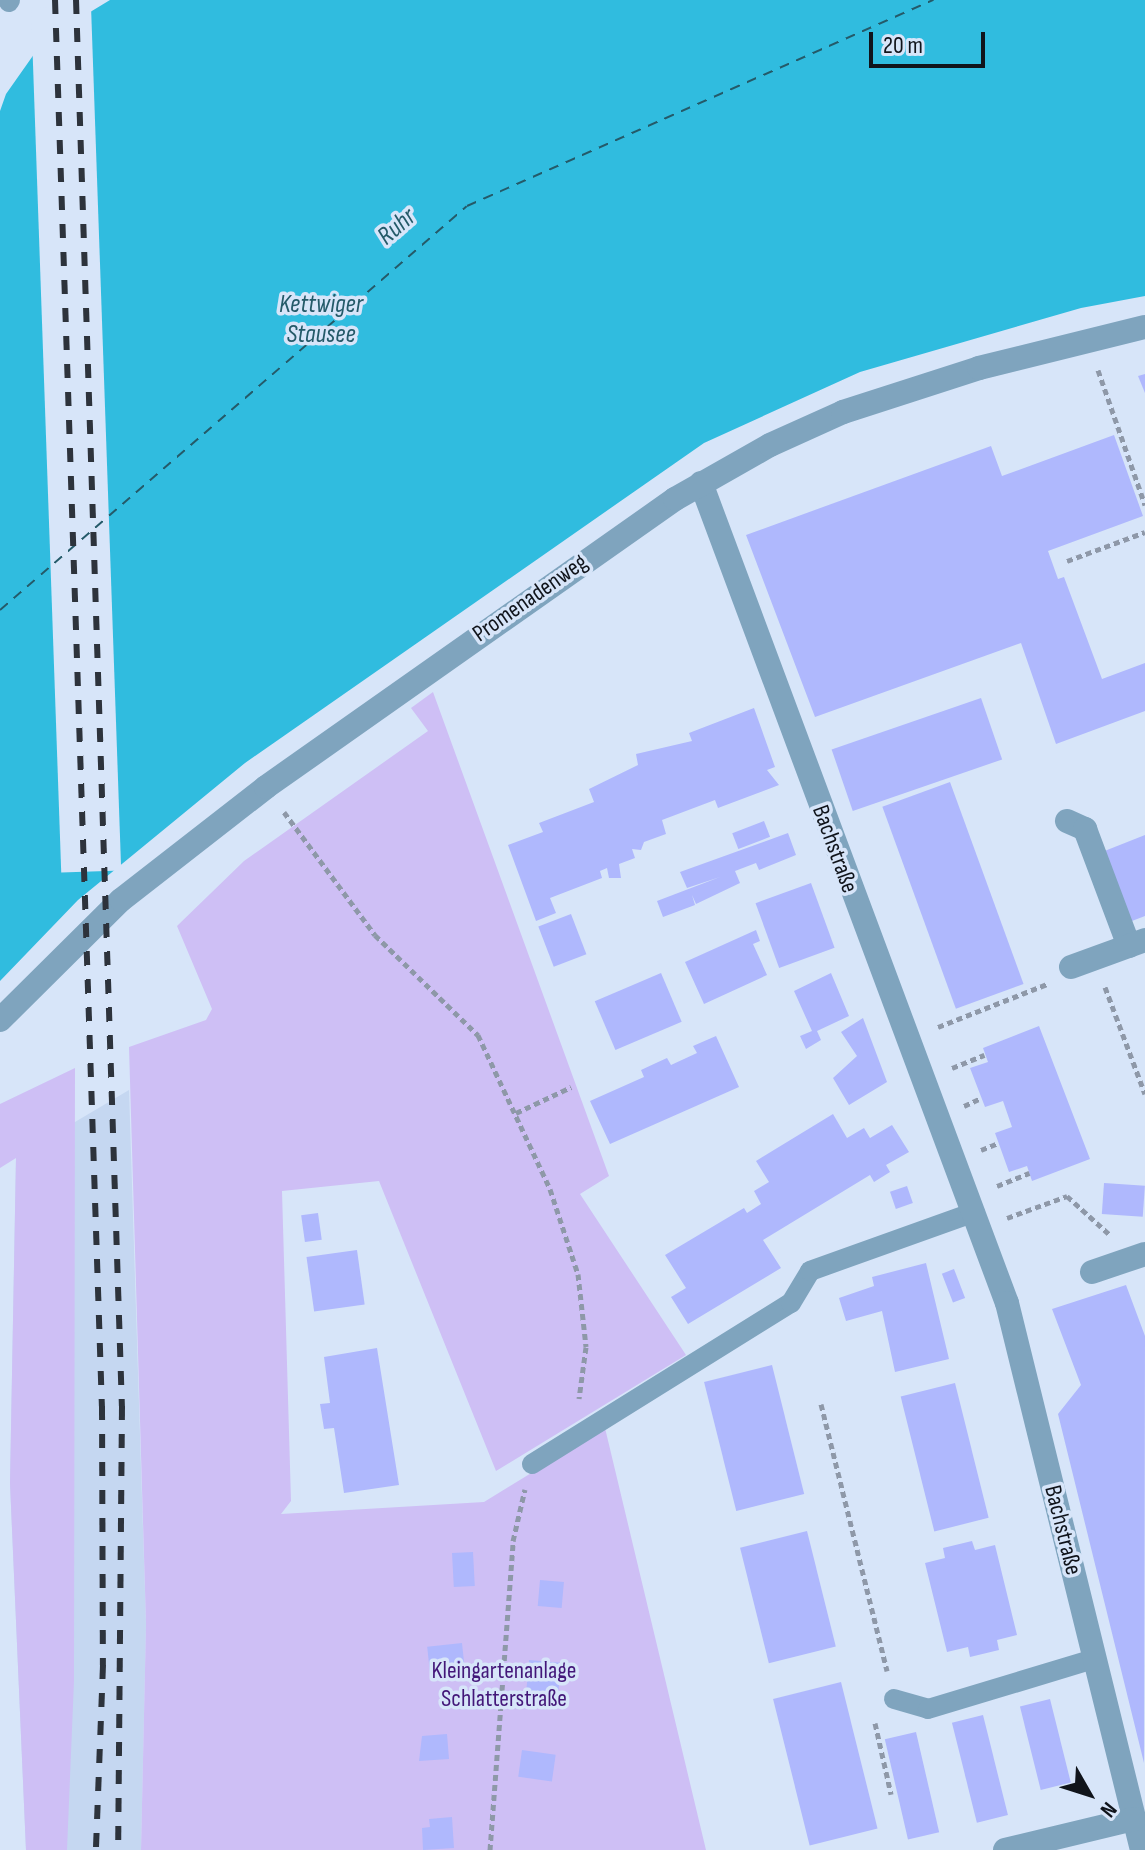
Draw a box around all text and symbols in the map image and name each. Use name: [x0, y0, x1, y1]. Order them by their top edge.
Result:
scale bar: [873, 16, 989, 66]
text: 20 m: [883, 31, 923, 60]
water label: Ruhr: [371, 202, 423, 252]
water label: Kettwiger Stausee: [279, 289, 363, 350]
street label: Promenadenweg: [467, 548, 593, 648]
street label: Bachstraße: [806, 801, 864, 897]
street label: Bachstraße: [1038, 1482, 1088, 1578]
park label: Kleingartenanlage Schlatterstraße: [432, 1657, 576, 1713]
north arrow: [1049, 1754, 1129, 1834]
text: N: [1094, 1796, 1122, 1822]

